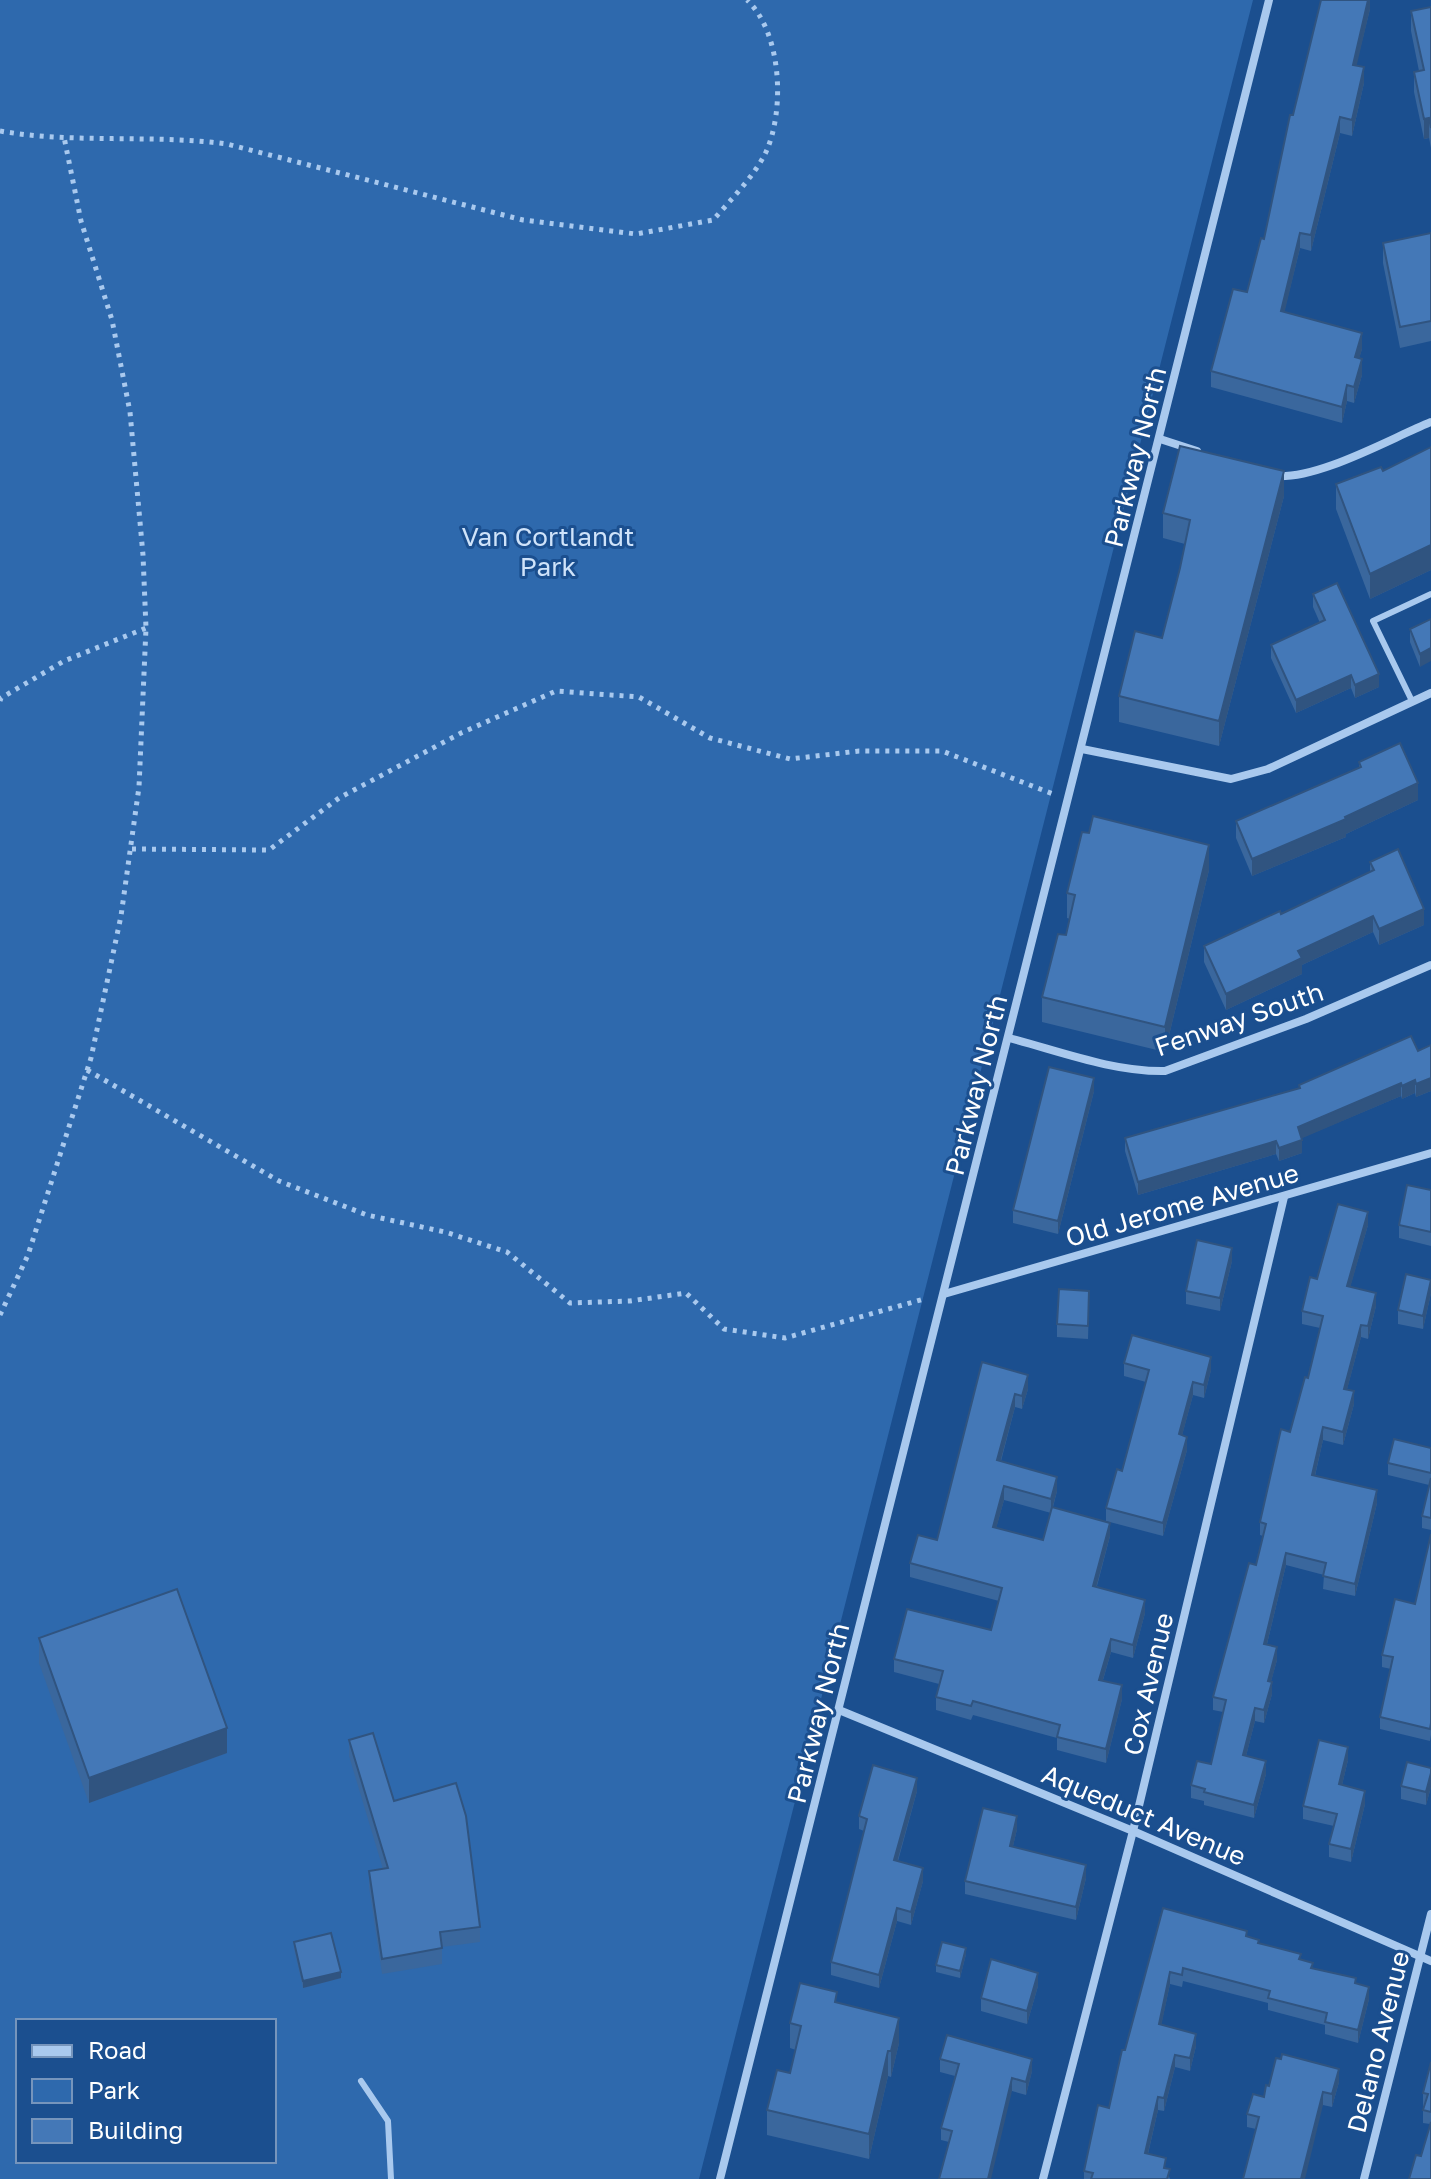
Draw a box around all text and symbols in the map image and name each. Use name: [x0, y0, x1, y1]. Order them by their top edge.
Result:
street label: Parkway North: [1098, 364, 1172, 550]
park label: Van Cortlandt Park: [462, 521, 634, 582]
street label: Fenway South: [1151, 976, 1327, 1062]
street label: Parkway North: [939, 992, 1013, 1178]
street label: Old Jerome Avenue: [1062, 1157, 1302, 1253]
street label: Cox Avenue: [1117, 1610, 1179, 1758]
street label: Parkway North: [781, 1620, 855, 1806]
street label: Aqueduct Avenue: [1037, 1758, 1251, 1872]
street label: Delano Avenue: [1340, 1948, 1416, 2136]
legend: [16, 2019, 276, 2163]
text: Road: [88, 2035, 147, 2064]
text: Park: [88, 2075, 140, 2104]
text: Building: [88, 2115, 183, 2144]

